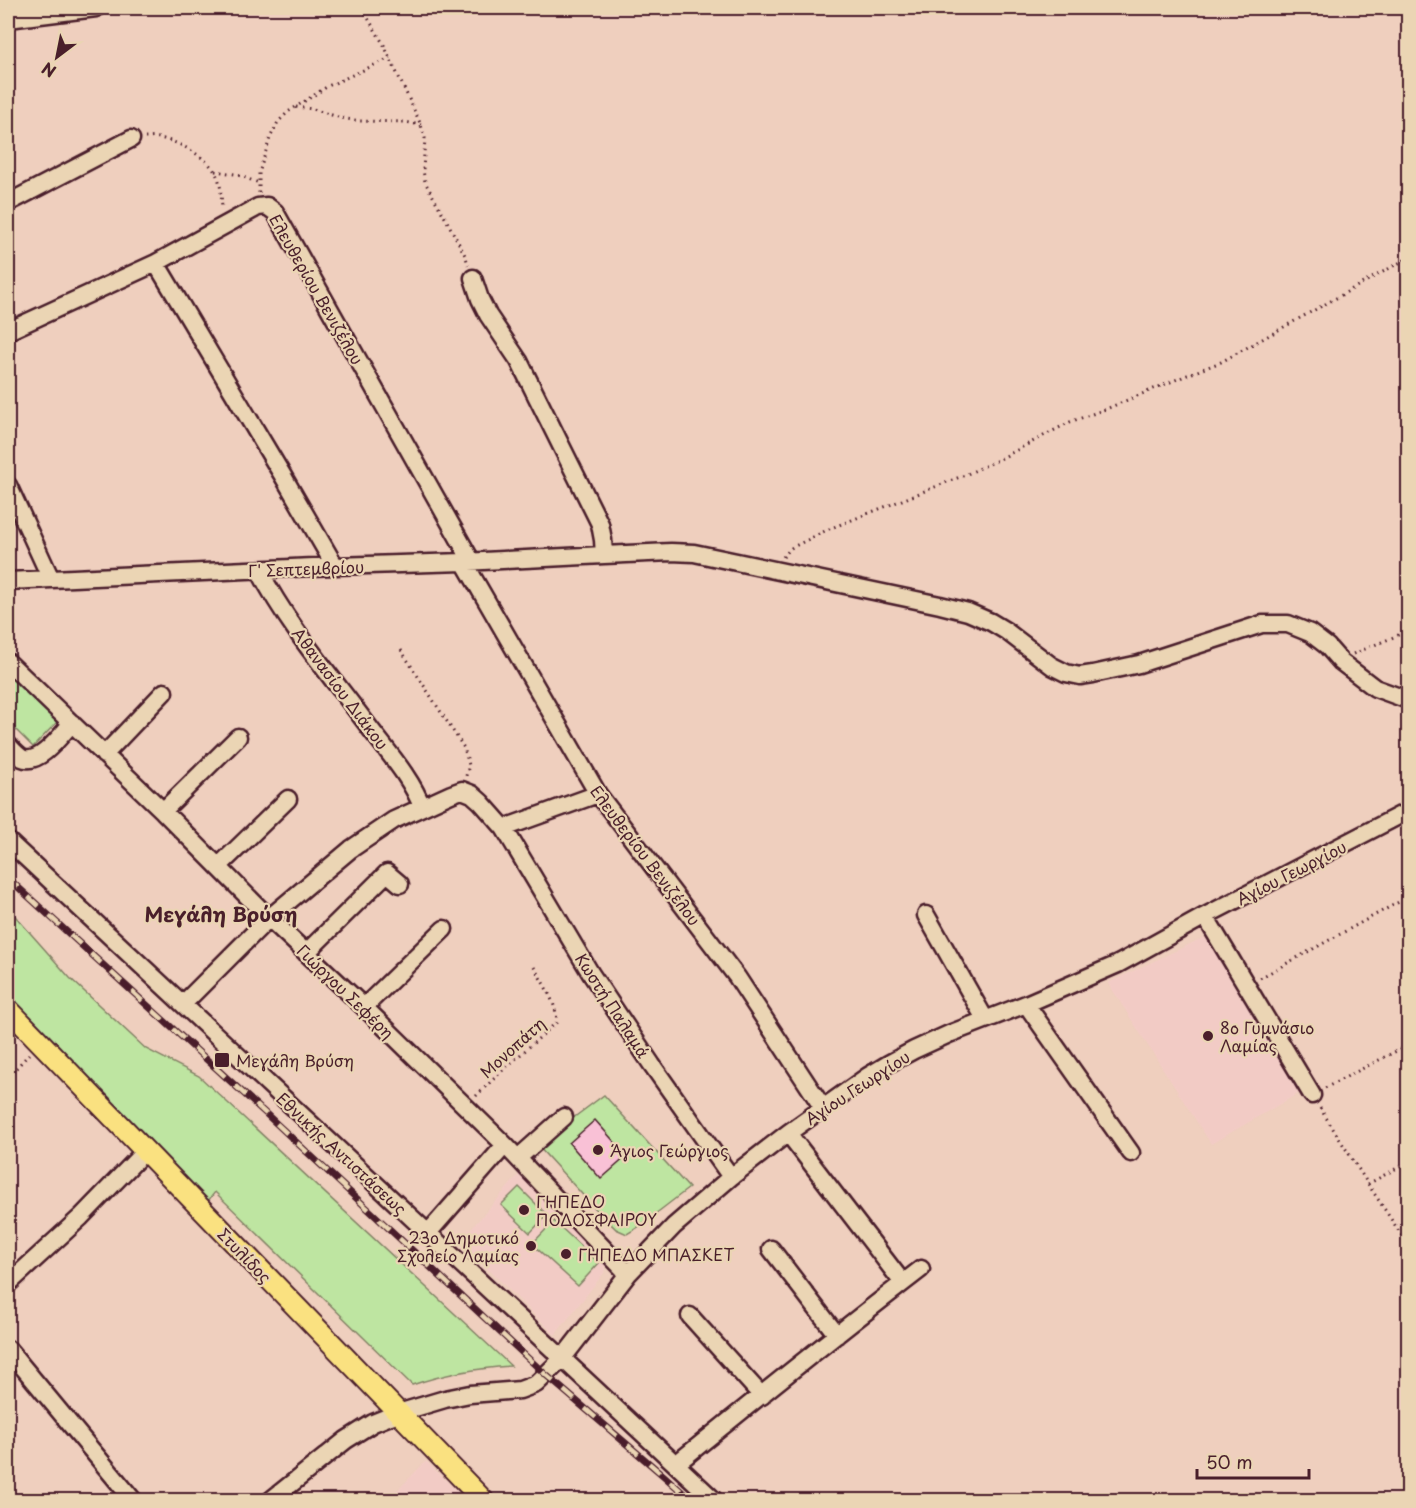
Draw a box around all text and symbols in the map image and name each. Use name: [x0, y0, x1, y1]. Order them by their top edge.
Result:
north arrow: [27, 27, 87, 87]
text: N: [37, 57, 60, 84]
street label: Ελευθερίου Βενιζέλου: [264, 209, 370, 369]
street label: Γ' Σεπτεμβρίου: [248, 554, 364, 582]
street label: Αθανασίου Διάκου: [287, 622, 395, 754]
street label: Ελευθερίου Βενιζέλου: [585, 780, 707, 930]
street label: Αγίου Γεωργίου: [1232, 834, 1350, 910]
district label: Μεγάλη Βρύση: [144, 899, 298, 929]
street label: Γιώργου Σεφέρη: [292, 938, 400, 1044]
street label: Κωστή Παλαμά: [570, 948, 656, 1062]
street label: Μονοπάτη: [474, 1011, 550, 1083]
place label: 8ο Γυμνάσιο Λαμίας: [1220, 1015, 1314, 1057]
marker: 8ο Γυμνάσιο Λαμίας: [1201, 1029, 1215, 1043]
street label: Αγίου Γεωργίου: [800, 1044, 914, 1130]
place label: Μεγάλη Βρύση: [236, 1048, 354, 1072]
marker: Μεγάλη Βρύση: [213, 1051, 231, 1069]
street label: Εθνικής Αντιστάσεως: [272, 1086, 412, 1220]
place label: Άγιος Γεώργιος: [610, 1138, 728, 1162]
marker: Άγιος Γεώργιος: [591, 1143, 605, 1157]
place label: ΓΗΠΕΔΟ ΠΟΔΟΣΦΑΙΡΟΥ: [536, 1189, 657, 1231]
marker: ΓΗΠΕΔΟ ΠΟΔΟΣΦΑΙΡΟΥ: [517, 1203, 531, 1217]
street label: Στυλίδος: [213, 1222, 277, 1288]
place label: 23ο Δημοτικό Σχολείο Λαμίας: [397, 1225, 519, 1267]
marker: 23ο Δημοτικό Σχολείο Λαμίας: [524, 1239, 538, 1253]
place label: ΓΗΠΕΔΟ ΜΠΑΣΚΕΤ: [578, 1242, 734, 1266]
marker: ΓΗΠΕΔΟ ΜΠΑΣΚΕΤ: [559, 1247, 573, 1261]
scale bar: [1197, 1442, 1310, 1480]
text: 50 m: [1206, 1448, 1253, 1475]

